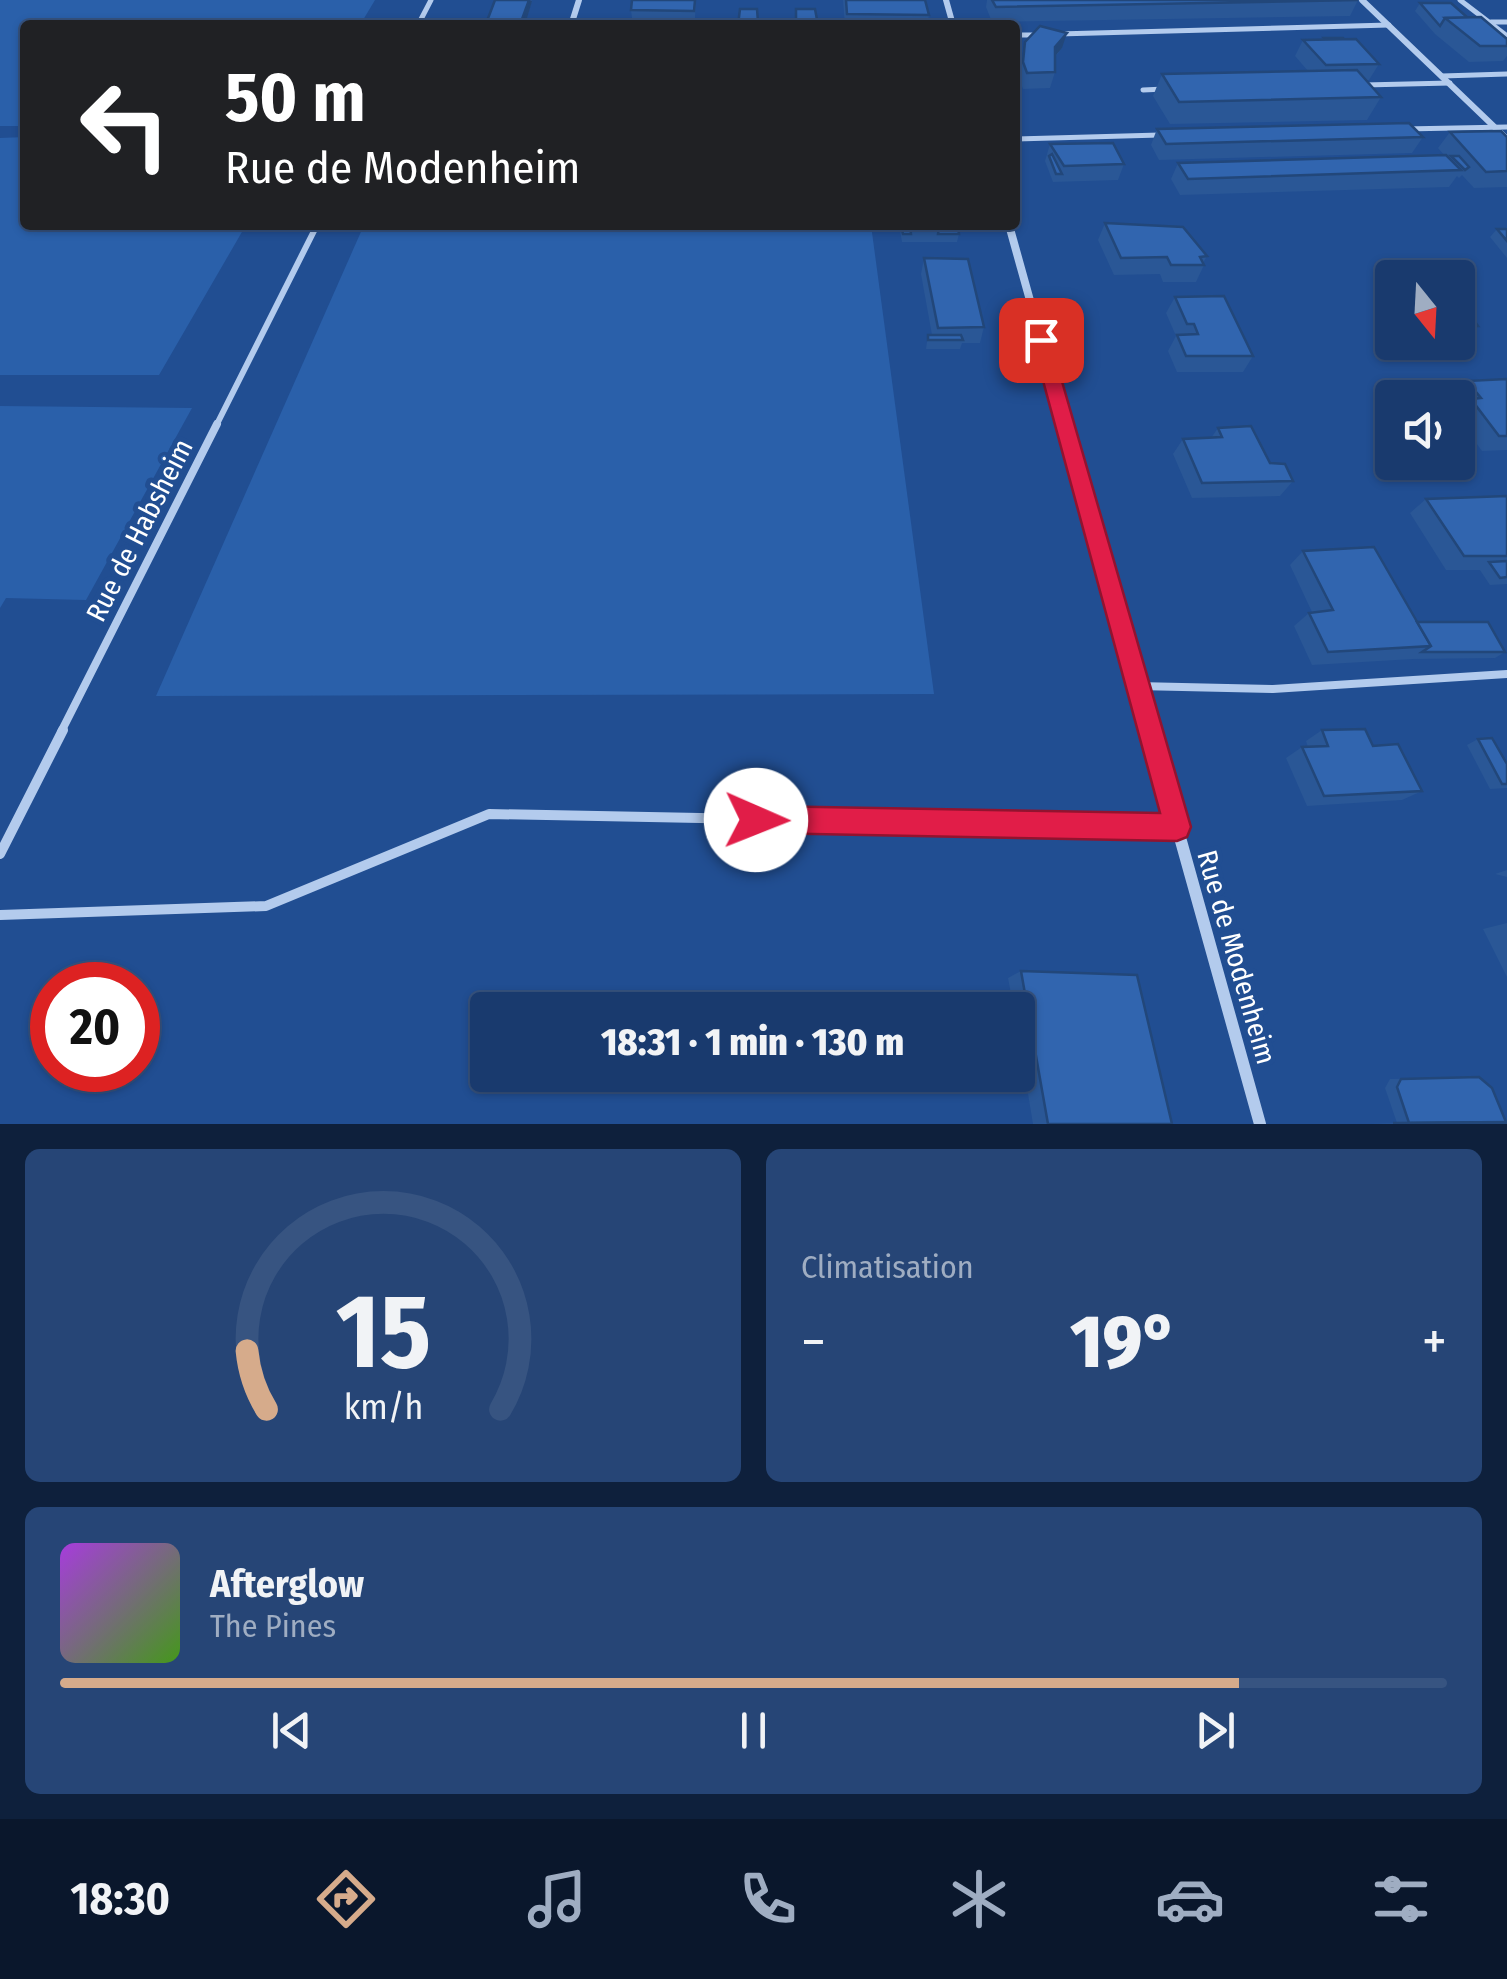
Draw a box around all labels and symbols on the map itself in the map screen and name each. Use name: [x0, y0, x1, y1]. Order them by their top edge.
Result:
north arrow: [1375, 260, 1475, 360]
pin: [999, 298, 1084, 383]
street label: Rue de Habsheim: [79, 433, 200, 627]
position arrow: [704, 768, 808, 872]
street label: Rue de Modenheim: [1190, 846, 1283, 1068]
speed limit sign: 20: [30, 962, 160, 1092]

